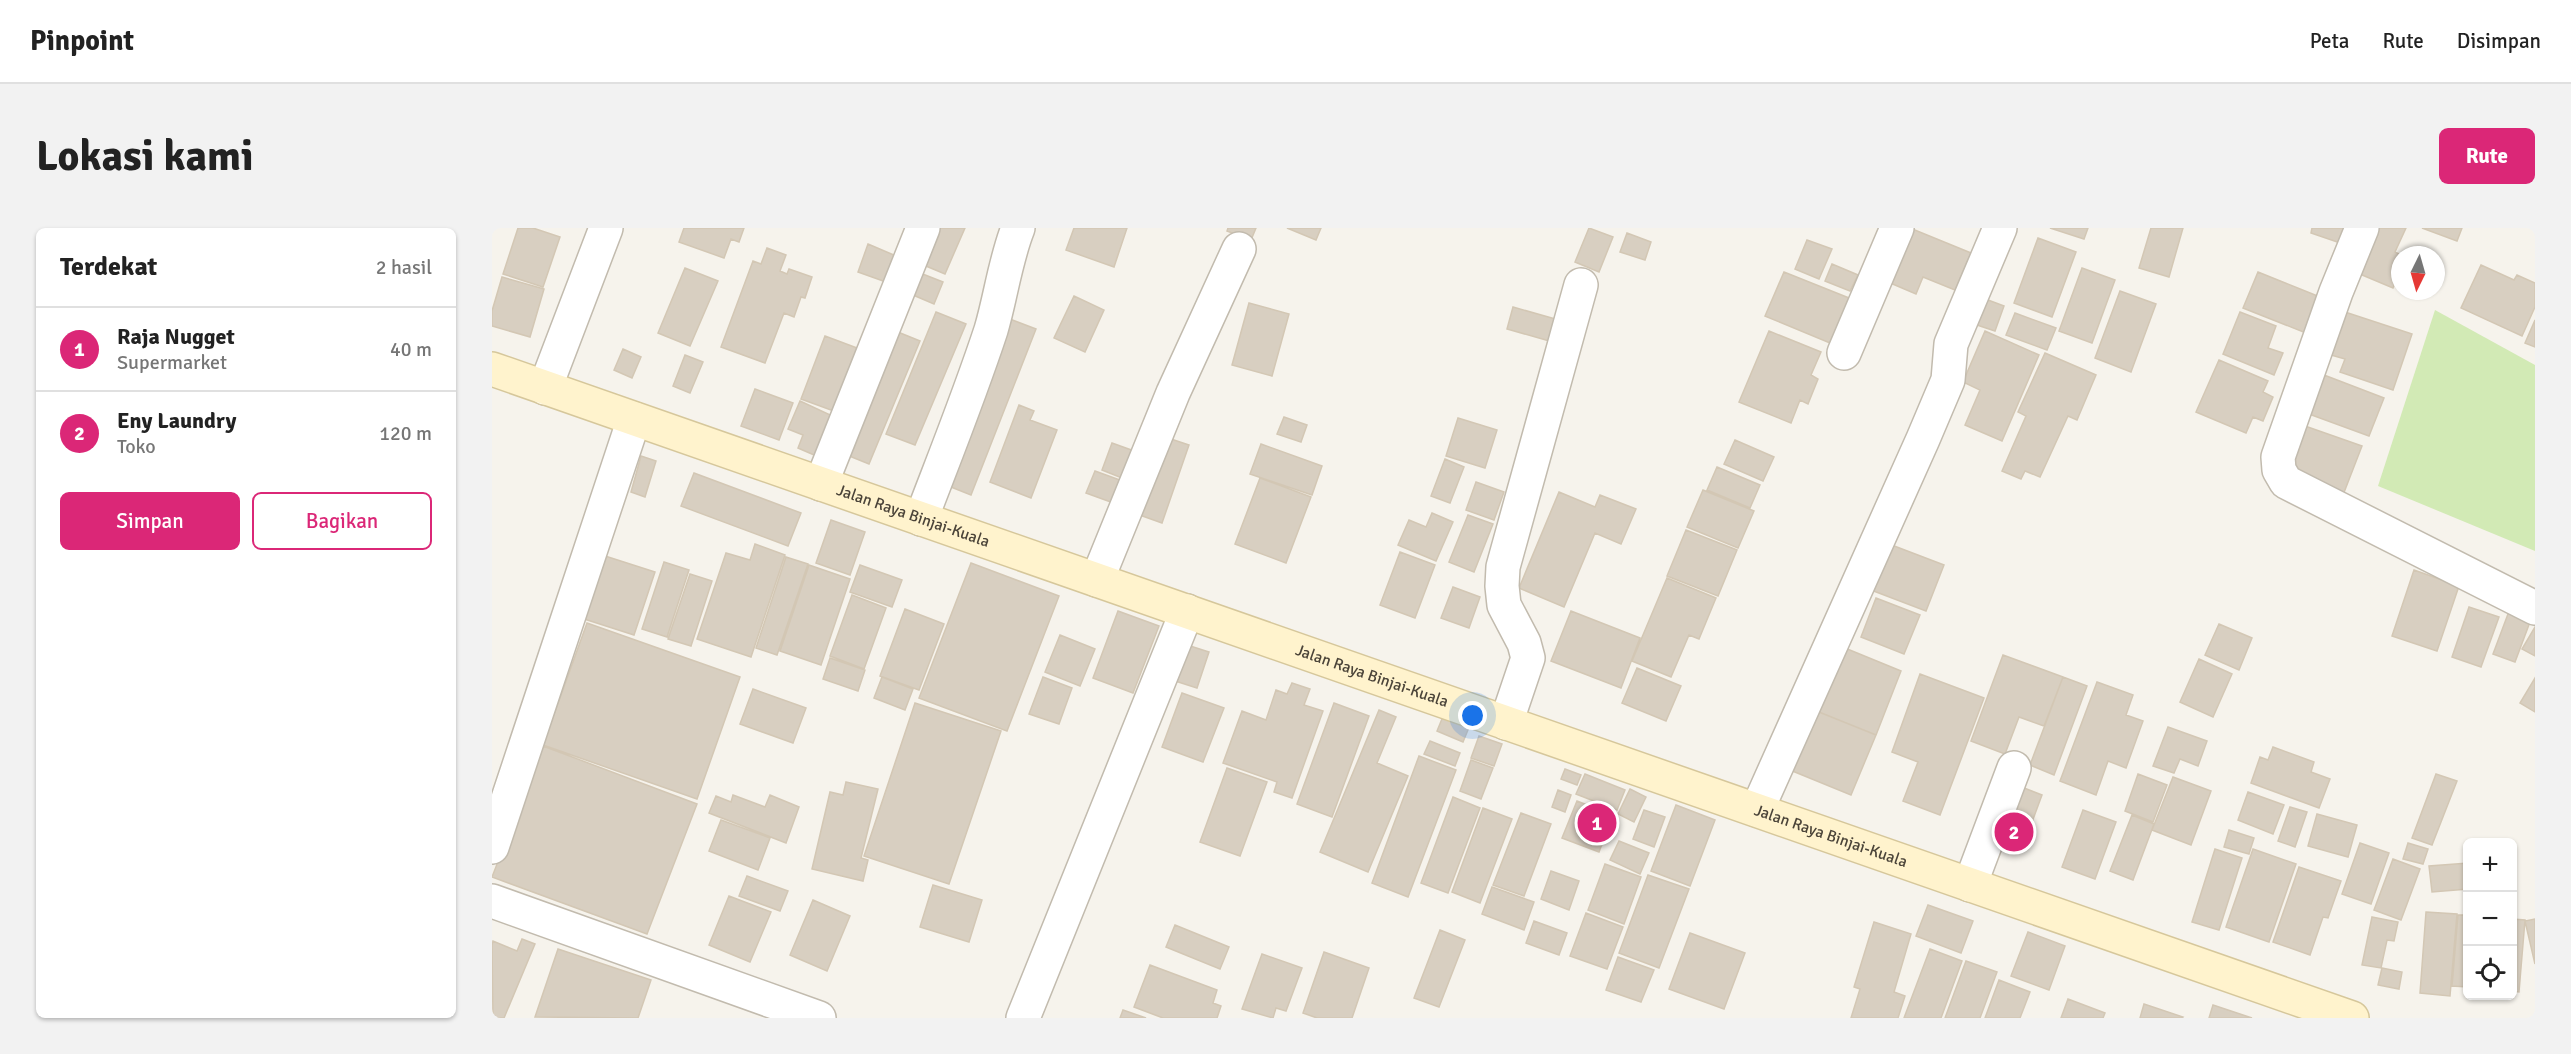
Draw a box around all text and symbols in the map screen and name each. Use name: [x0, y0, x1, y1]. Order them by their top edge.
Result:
text: Pinpoint: [30, 24, 134, 58]
text: Peta: [2310, 28, 2350, 54]
text: Rute: [2383, 28, 2424, 54]
text: Disimpan: [2457, 28, 2541, 54]
button: Rute: [2439, 128, 2535, 184]
text: Lokasi kami: [36, 131, 254, 182]
north arrow: [2391, 246, 2445, 300]
text: Terdekat: [60, 251, 157, 283]
text: 2 hasil: [376, 255, 432, 280]
text: Raja Nugget: [117, 323, 235, 350]
text: 1: [74, 337, 85, 362]
text: 40 m: [390, 337, 432, 362]
text: Supermarket: [117, 350, 227, 375]
text: Eny Laundry: [117, 407, 236, 434]
text: 2: [74, 421, 85, 446]
text: 120 m: [379, 421, 432, 446]
text: Toko: [117, 434, 156, 459]
street label: Jalan Raya Binjai-Kuala: [834, 480, 992, 552]
button: Simpan: [60, 492, 240, 550]
button: Bagikan: [252, 492, 432, 550]
street label: Jalan Raya Binjai-Kuala: [1293, 640, 1451, 712]
your location: [1458, 701, 1487, 730]
pin: 1: [1578, 800, 1616, 846]
street label: Jalan Raya Binjai-Kuala: [1752, 800, 1910, 872]
pin: 2: [1994, 810, 2033, 854]
map controls: [2463, 838, 2517, 1000]
button: +: [2463, 838, 2517, 892]
button: −: [2463, 892, 2517, 946]
button: locate: [2463, 946, 2517, 1000]

